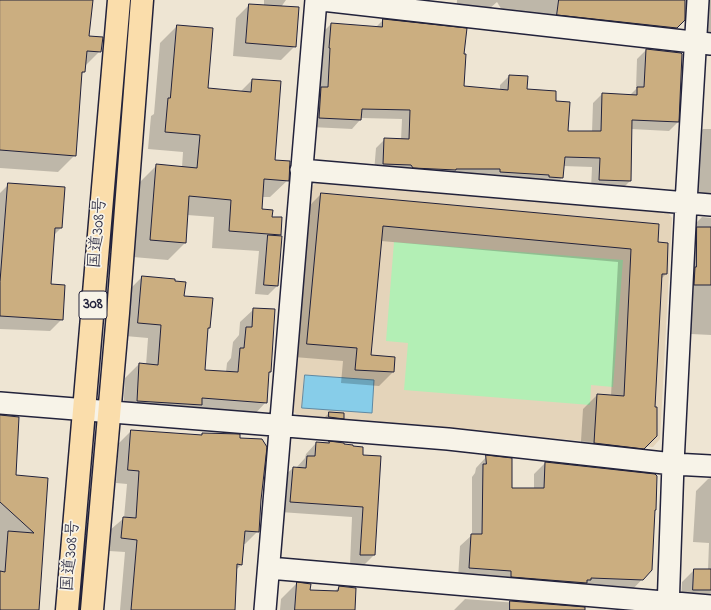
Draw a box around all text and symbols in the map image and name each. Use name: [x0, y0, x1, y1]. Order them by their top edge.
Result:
street label: 国道308号: [86, 196, 112, 270]
road number: 308: [79, 291, 107, 319]
street label: 国道308号: [59, 519, 85, 593]

